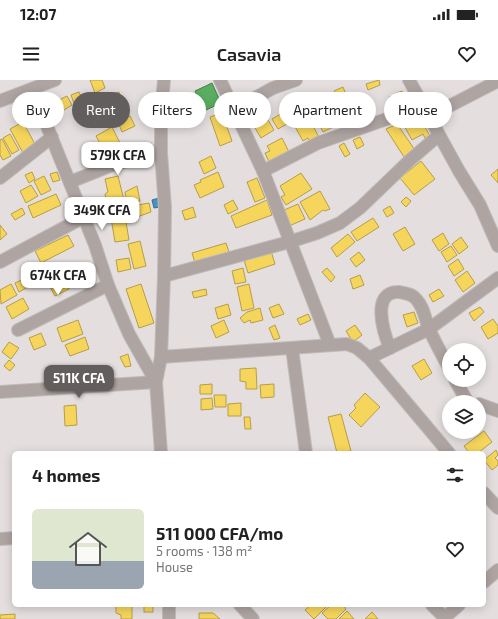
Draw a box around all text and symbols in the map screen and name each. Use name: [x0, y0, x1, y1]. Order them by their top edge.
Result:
text: 12:07: [20, 5, 56, 23]
icon: menu: [20, 43, 42, 65]
text: Casavia: [217, 43, 281, 65]
icon: heart: [456, 43, 478, 65]
chip: Buy: [12, 92, 64, 128]
chip: Rent: [72, 92, 130, 128]
chip: Filters: [138, 92, 206, 128]
chip: New: [214, 92, 271, 128]
chip: Apartment: [279, 92, 376, 128]
chip: House: [384, 92, 452, 128]
pin: 579K CFA: [77, 142, 159, 176]
text: 579K CFA: [90, 147, 146, 163]
pin: 349K CFA: [61, 197, 143, 231]
text: 349K CFA: [73, 202, 131, 218]
pin: 674K CFA: [17, 262, 99, 296]
text: 674K CFA: [30, 267, 86, 283]
map controls: [442, 343, 486, 439]
button: locate: [442, 343, 486, 387]
pin: 511K CFA: [38, 365, 120, 399]
text: 511K CFA: [53, 370, 105, 386]
button: layers: [442, 395, 486, 439]
icon: filters: [444, 464, 466, 486]
text: 4 homes: [32, 465, 100, 485]
text: 511 000 CFA/mo: [156, 523, 283, 543]
icon: home: [64, 525, 112, 573]
icon: heart: [444, 538, 466, 560]
text: 5 rooms · 138 m²: [156, 543, 253, 559]
text: House: [156, 559, 193, 575]

